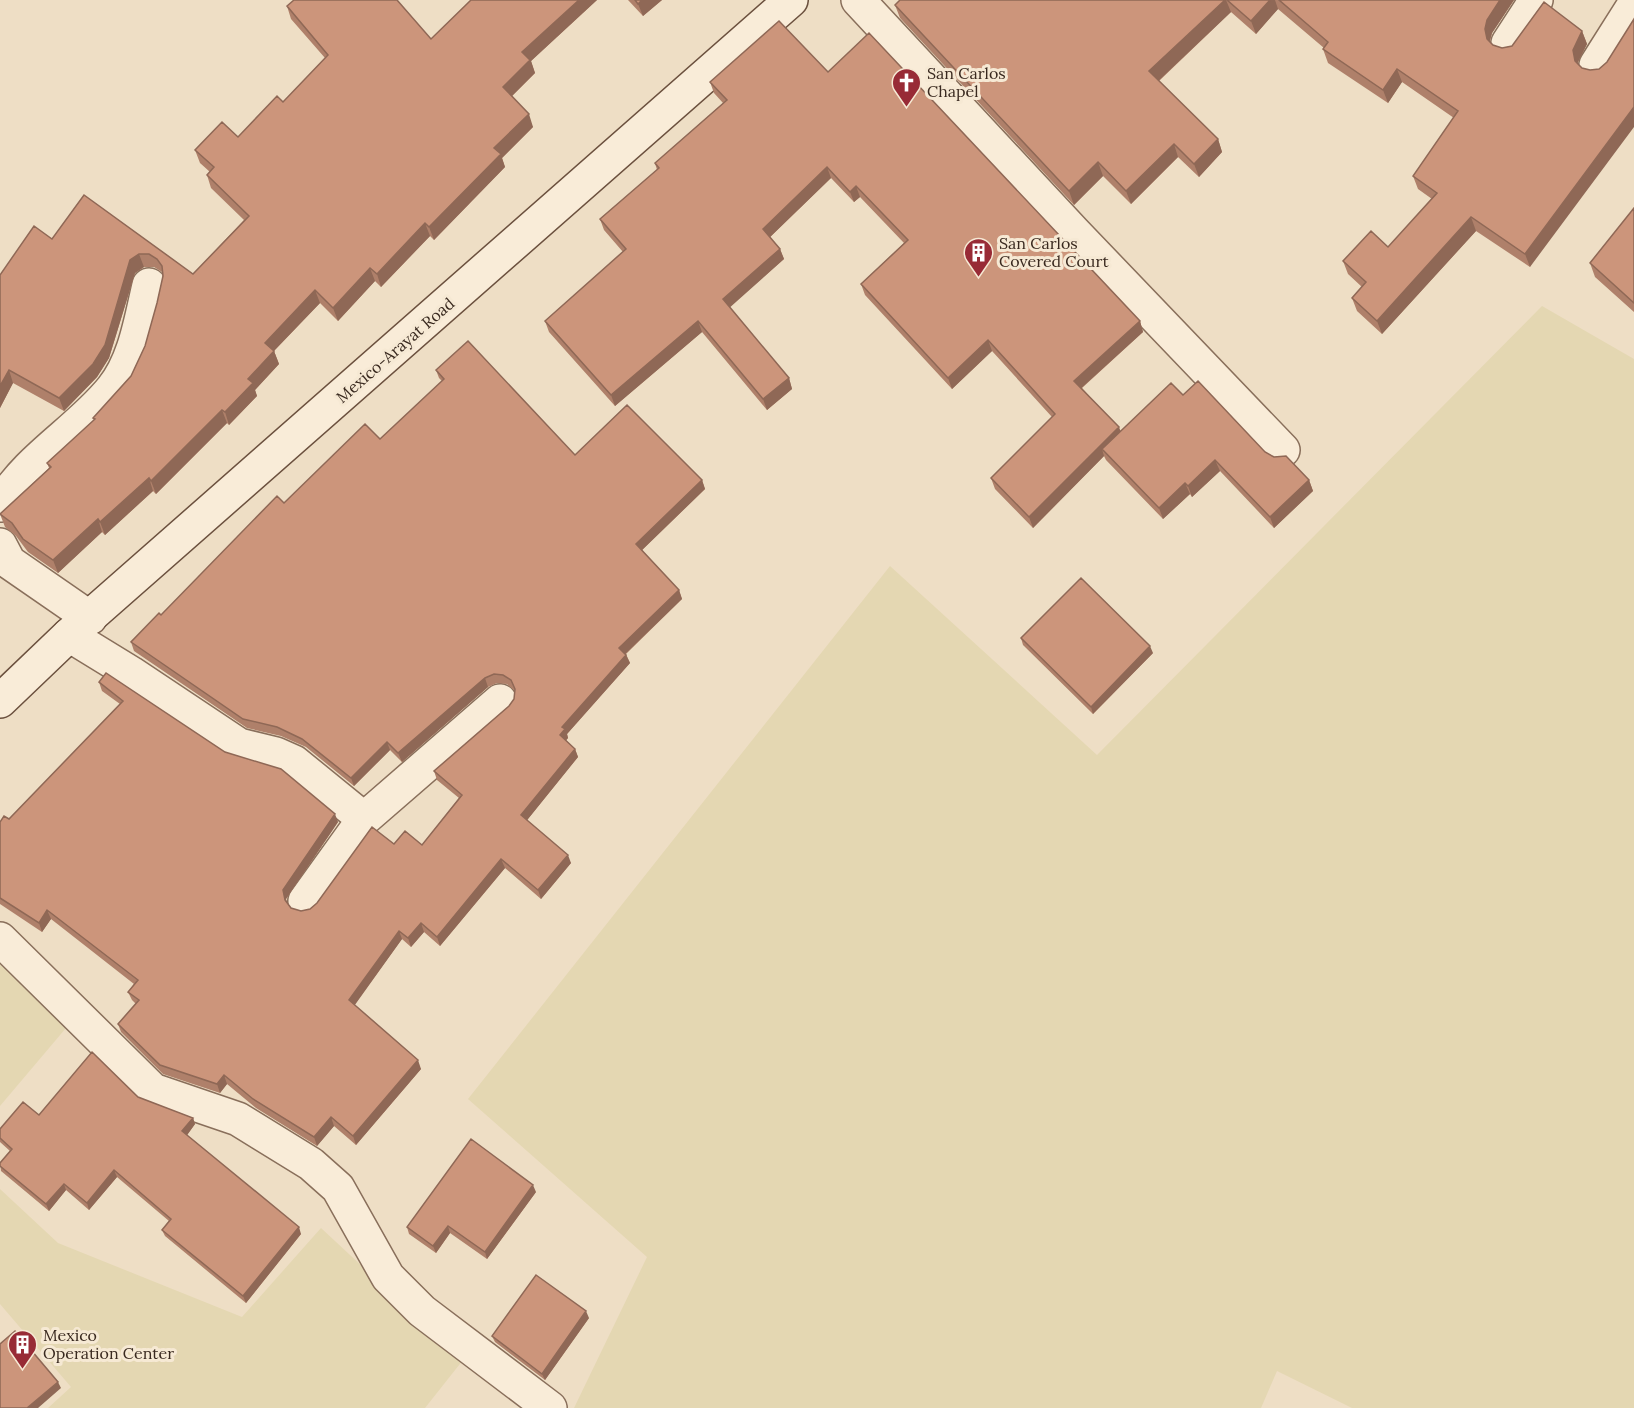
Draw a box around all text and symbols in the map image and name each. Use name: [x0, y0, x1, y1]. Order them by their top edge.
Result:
place label: San Carlos Chapel: [927, 63, 1006, 101]
church icon: San Carlos Chapel: [890, 66, 922, 108]
place label: San Carlos Covered Court: [999, 233, 1109, 271]
building icon: San Carlos Covered Court: [962, 236, 994, 278]
street label: Mexico-Arayat Road: [332, 293, 459, 407]
place label: Mexico Operation Center: [43, 1325, 174, 1363]
building icon: Mexico Operation Center: [6, 1328, 38, 1370]

